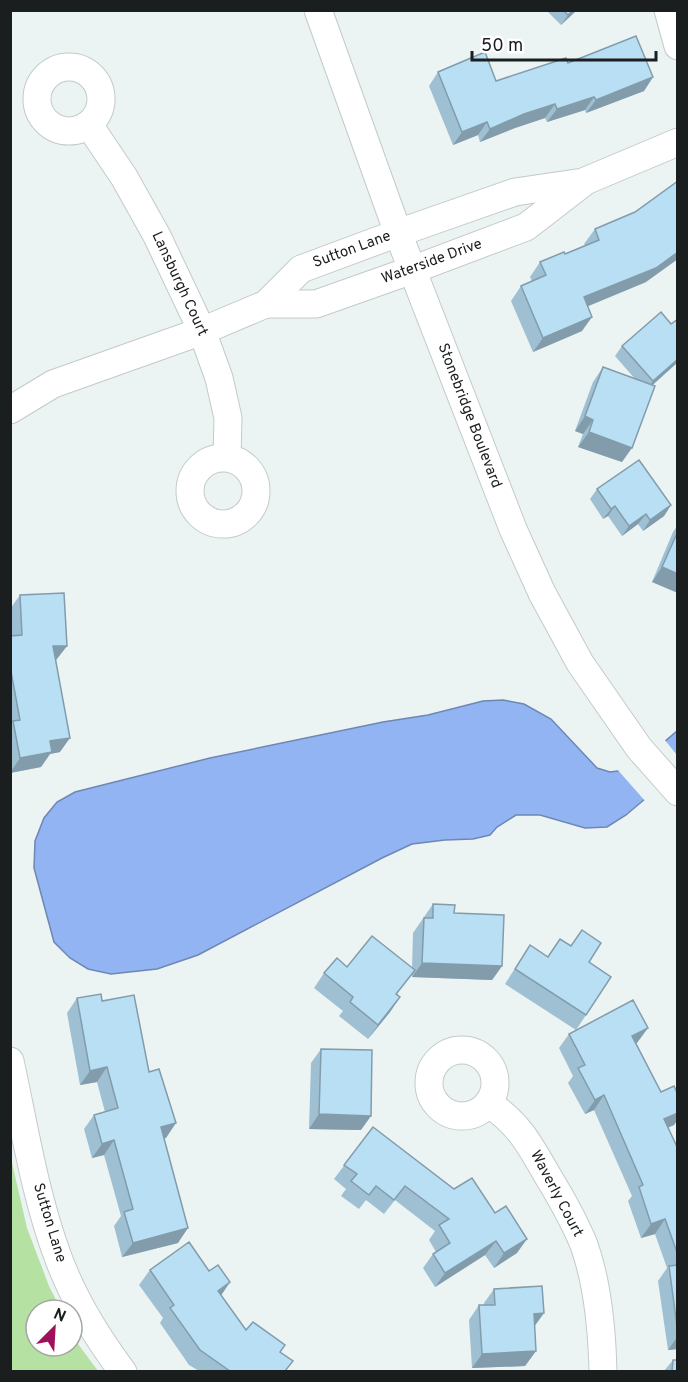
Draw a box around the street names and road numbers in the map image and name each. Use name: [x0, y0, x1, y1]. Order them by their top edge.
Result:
street label: Sutton Lane: [310, 227, 394, 273]
street label: Lansburgh Court: [146, 229, 212, 339]
street label: Waterside Drive: [379, 235, 485, 289]
street label: Stonebridge Boulevard: [433, 341, 505, 491]
street label: Waverly Court: [525, 1147, 587, 1241]
street label: Sutton Lane: [28, 1181, 70, 1265]

